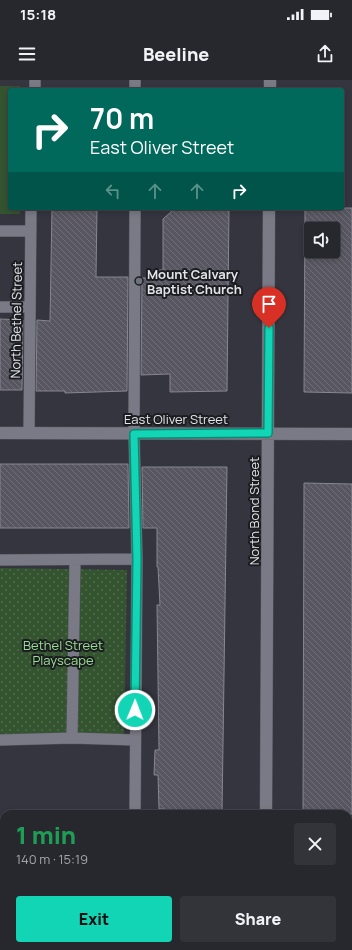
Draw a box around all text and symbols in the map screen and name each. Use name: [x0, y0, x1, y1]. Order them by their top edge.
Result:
text: 15:18: [20, 4, 56, 25]
text: Beeline: [143, 42, 209, 66]
icon: menu: [16, 43, 38, 65]
icon: share: [314, 43, 336, 65]
text: 70 m: [90, 99, 154, 137]
icon: right: [24, 104, 76, 156]
text: East Oliver Street: [90, 135, 234, 159]
icon: left: [102, 180, 124, 202]
icon: ahead: [144, 180, 166, 202]
icon: ahead: [186, 180, 208, 202]
icon: right: [228, 180, 250, 202]
map controls: [304, 222, 340, 258]
button: sound: [304, 222, 340, 258]
street label: North Bethel Street: [6, 261, 26, 379]
place label: Mount Calvary Baptist Church: [147, 265, 242, 298]
marker: Mount Calvary Baptist Church: [134, 276, 144, 286]
pin: [252, 287, 286, 328]
icon: arrive: [258, 293, 280, 315]
street label: East Oliver Street: [124, 410, 228, 428]
street label: North Bond Street: [245, 457, 263, 565]
park label: Bethel Street Playscape: [23, 636, 103, 669]
position arrow: [114, 689, 156, 731]
text: 1 min: [16, 818, 76, 851]
button: close: [294, 823, 336, 865]
text: 140 m · 15:19: [16, 850, 88, 868]
button: Exit: [16, 896, 172, 942]
button: Share: [180, 896, 336, 942]

